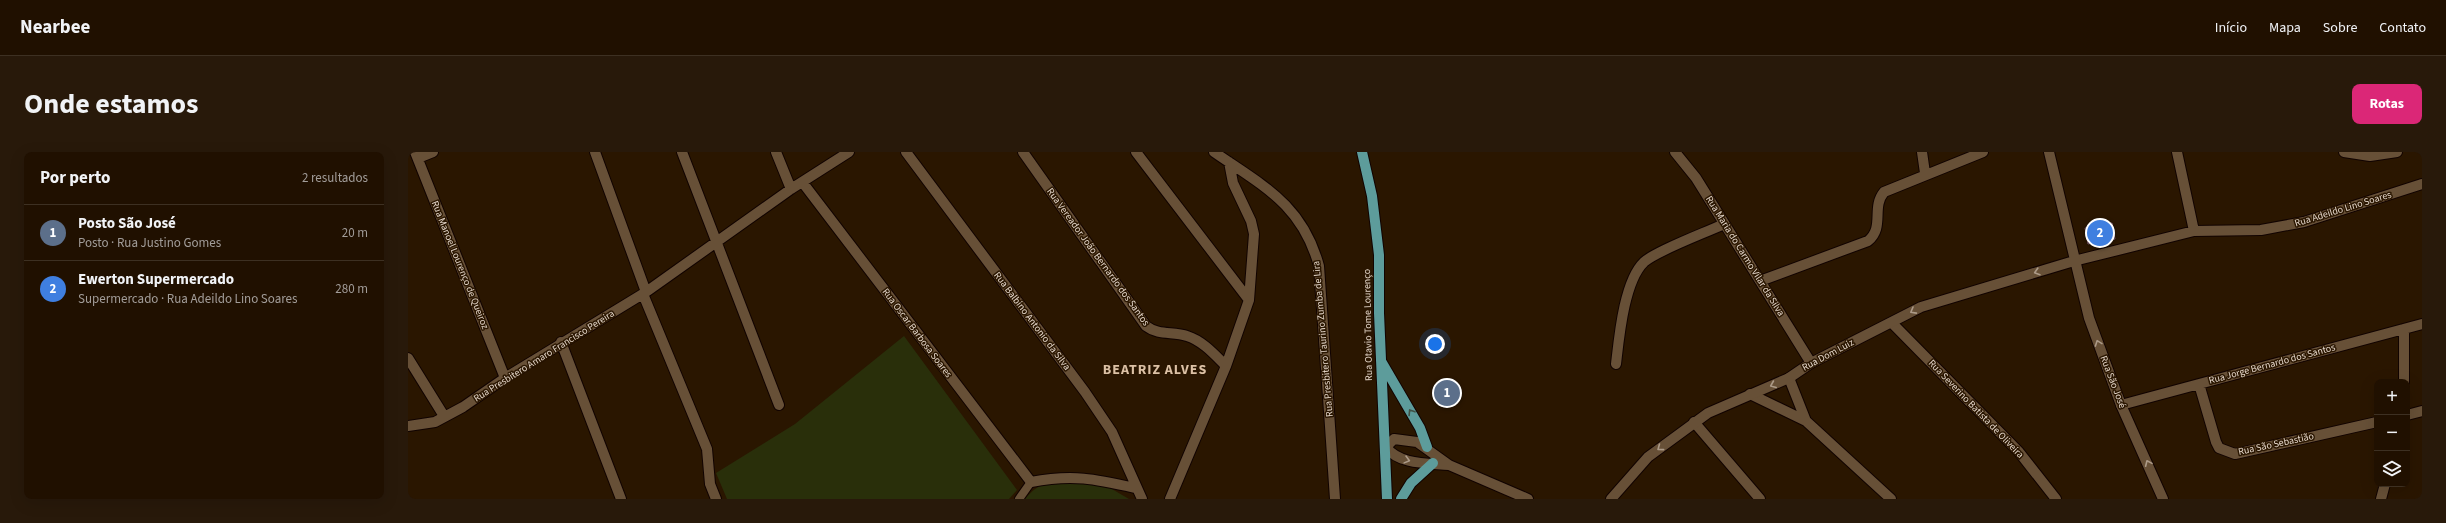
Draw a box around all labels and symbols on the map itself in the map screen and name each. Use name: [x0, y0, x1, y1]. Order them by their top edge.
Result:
street label: Rua Vereador João Bernardo dos Santos: [1043, 185, 1153, 329]
street label: Rua Adeildo Lino Soares: [2293, 188, 2393, 230]
street label: Rua Maria do Carmo Vilar da Silva: [1702, 193, 1788, 319]
street label: Rua Manoel Lourenço de Queiroz: [428, 199, 492, 331]
pin: 2: [2087, 218, 2113, 248]
street label: Rua Presbitero Taurino Zumba de Lira: [1309, 260, 1337, 418]
one-way arrow: [2033, 267, 2040, 276]
street label: Rua Balbino Antonio da Silva: [990, 269, 1074, 373]
street label: Rua Otavio Tome Lourenço: [1360, 269, 1376, 381]
street label: Rua Oscar Barbosa Soares: [879, 285, 955, 381]
street label: Rua Presbitero Amaro Francisco Pereira: [471, 307, 617, 405]
one-way arrow: [1910, 307, 1917, 314]
your location: [1425, 334, 1445, 354]
street label: Rua Dom Luiz: [1800, 335, 1856, 375]
one-way arrow: [2095, 339, 2103, 346]
street label: Rua Jorge Bernardo dos Santos: [2207, 340, 2337, 388]
street label: Rua São José: [2097, 354, 2129, 410]
street label: Rua Severino Batista de Oliveira: [1925, 357, 2027, 461]
district label: BEATRIZ ALVES: [1103, 360, 1207, 380]
pin: 1: [1434, 378, 1460, 408]
one-way arrow: [1770, 380, 1777, 388]
one-way arrow: [1408, 409, 1415, 416]
street label: Rua São Sebastião: [2237, 429, 2315, 459]
one-way arrow: [1658, 443, 1665, 450]
one-way arrow: [1404, 455, 1411, 464]
one-way arrow: [2145, 460, 2153, 467]

